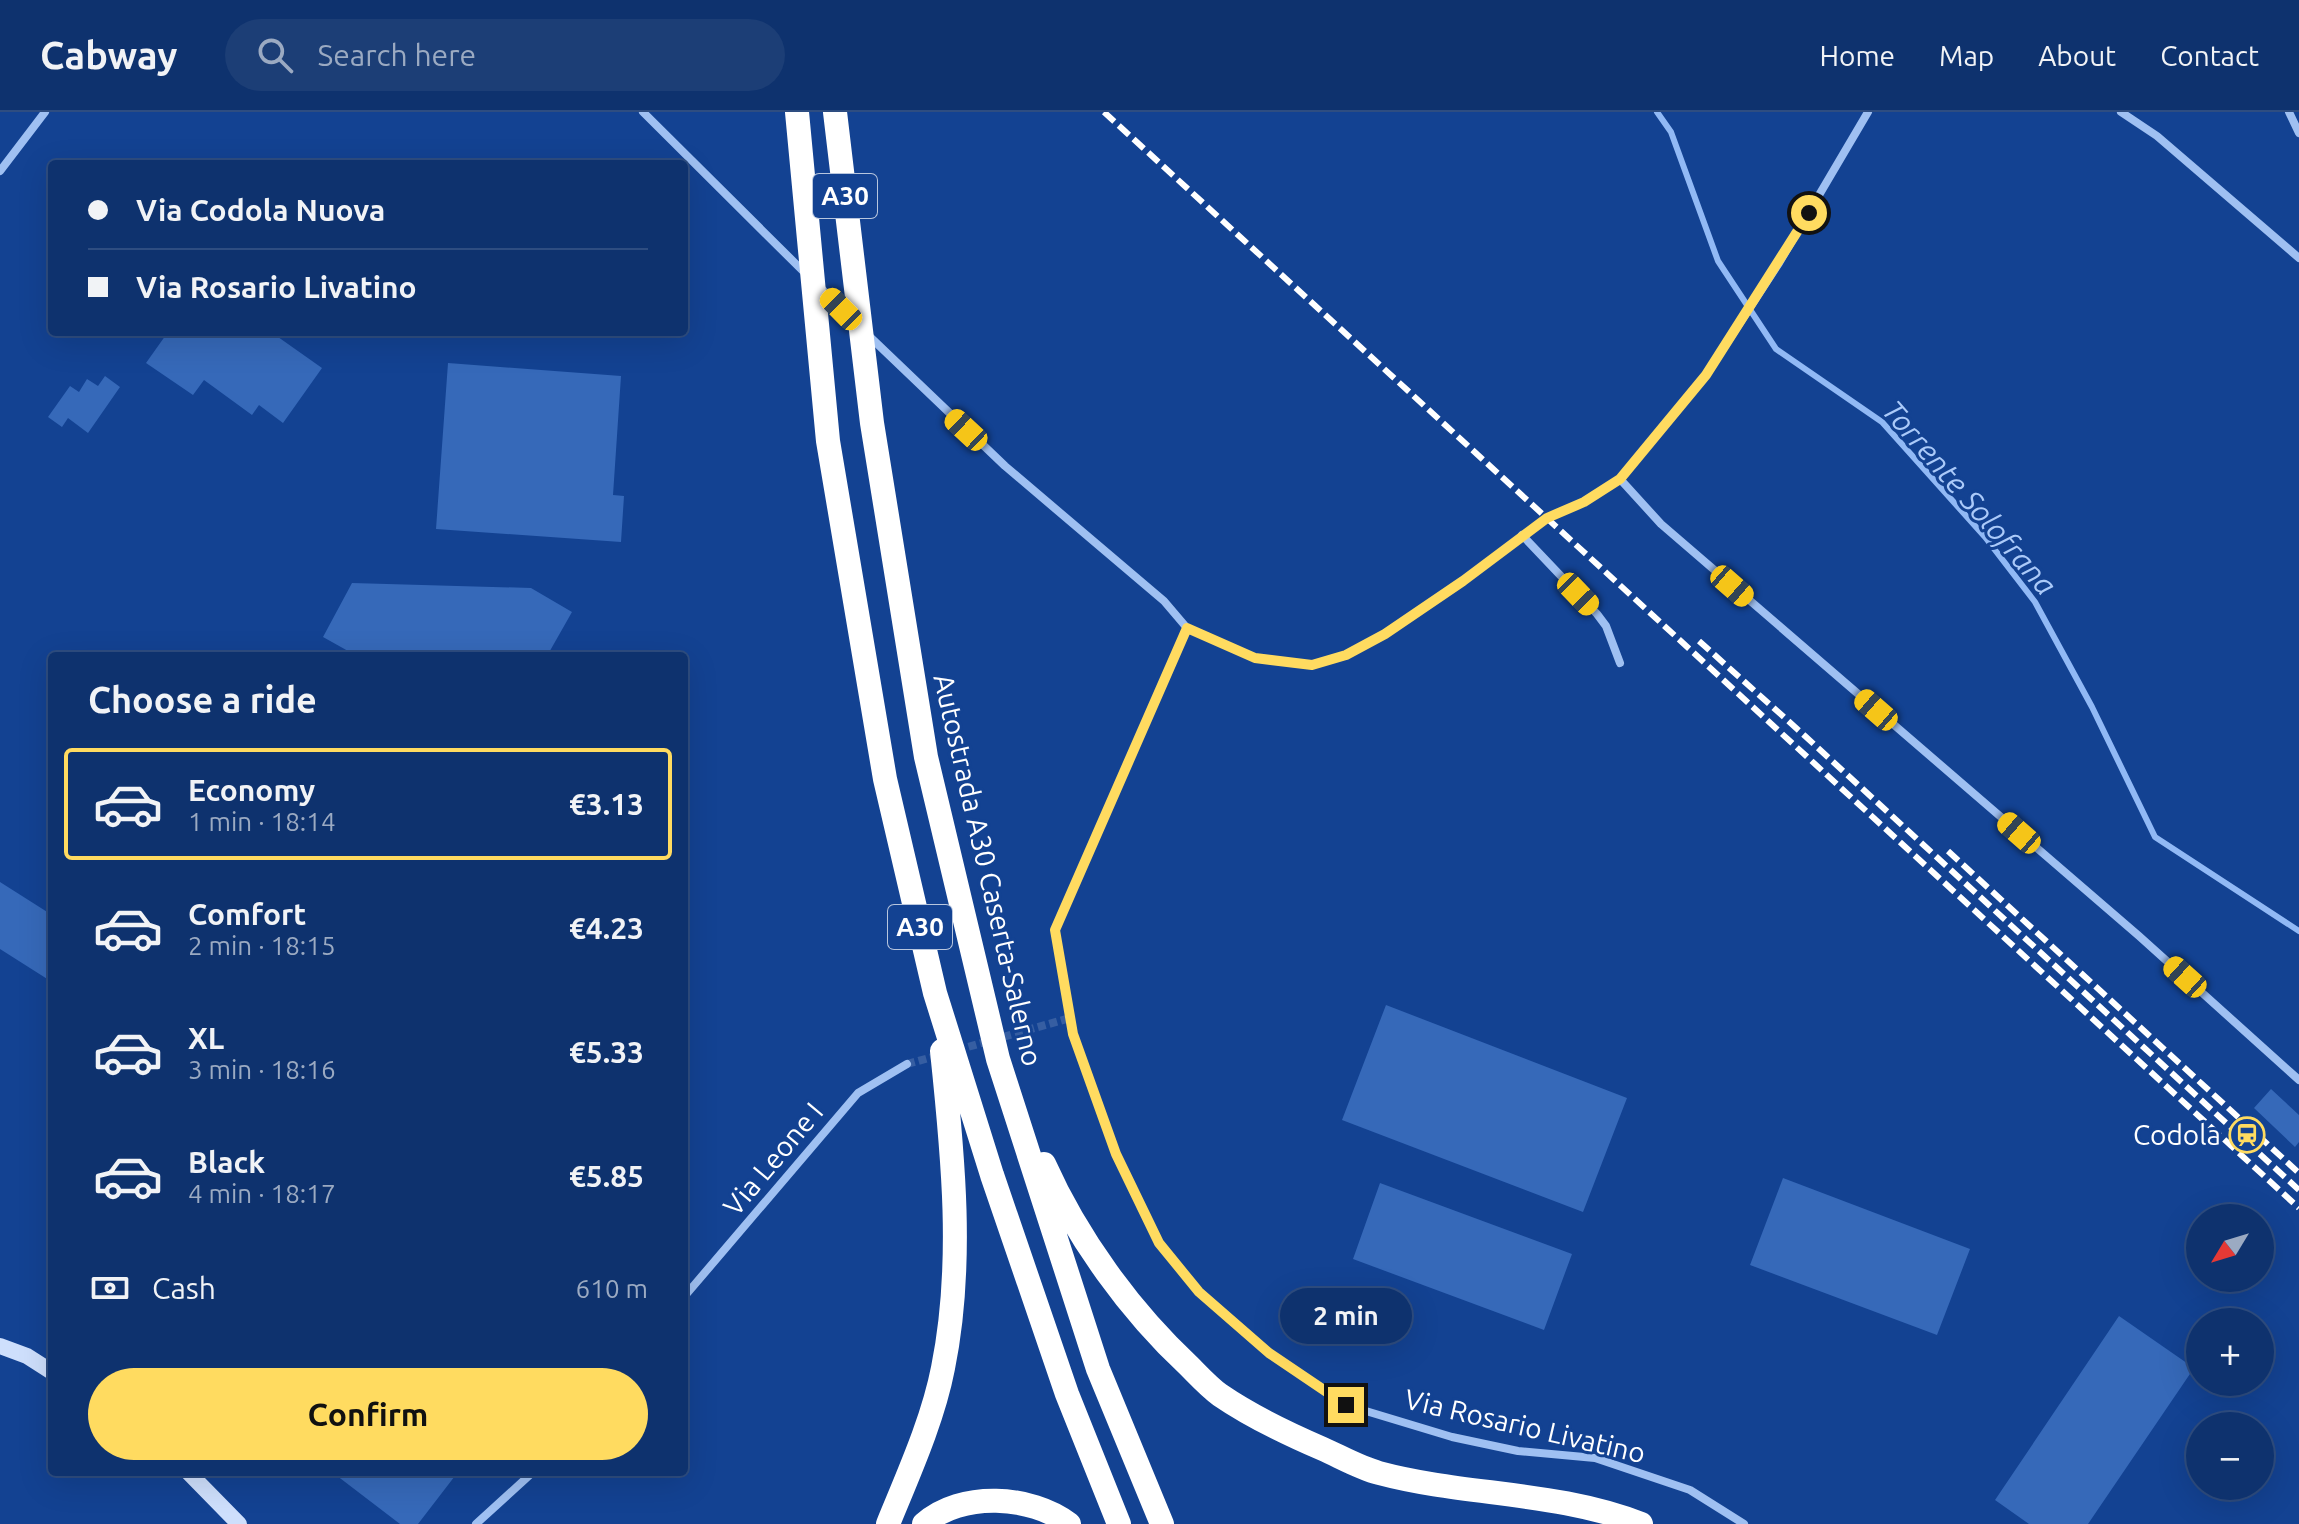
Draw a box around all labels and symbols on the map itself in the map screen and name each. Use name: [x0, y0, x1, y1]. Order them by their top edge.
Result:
road number: A30: [813, 174, 877, 218]
route start: [1791, 195, 1827, 231]
car: [816, 284, 866, 334]
water label: Torrente Solofrana: [1876, 393, 2063, 602]
car: [940, 405, 992, 455]
car: [1706, 561, 1758, 611]
car: [1553, 568, 1603, 620]
street label: Autostrada A30 Caserta-Salerno: [928, 671, 1049, 1069]
car: [1850, 685, 1902, 735]
car: [1993, 808, 2045, 858]
road number: A30: [888, 905, 952, 949]
car: [2159, 952, 2211, 1002]
street label: Via Leone I: [717, 1096, 829, 1221]
station icon: Codola: [2228, 1116, 2266, 1154]
place label: Codola: [2133, 1119, 2221, 1150]
north arrow: [2186, 1204, 2274, 1292]
callout: 2 min: [1280, 1289, 1412, 1345]
street label: Via Rosario Livatino: [1402, 1383, 1648, 1468]
route end: [1328, 1387, 1364, 1423]

